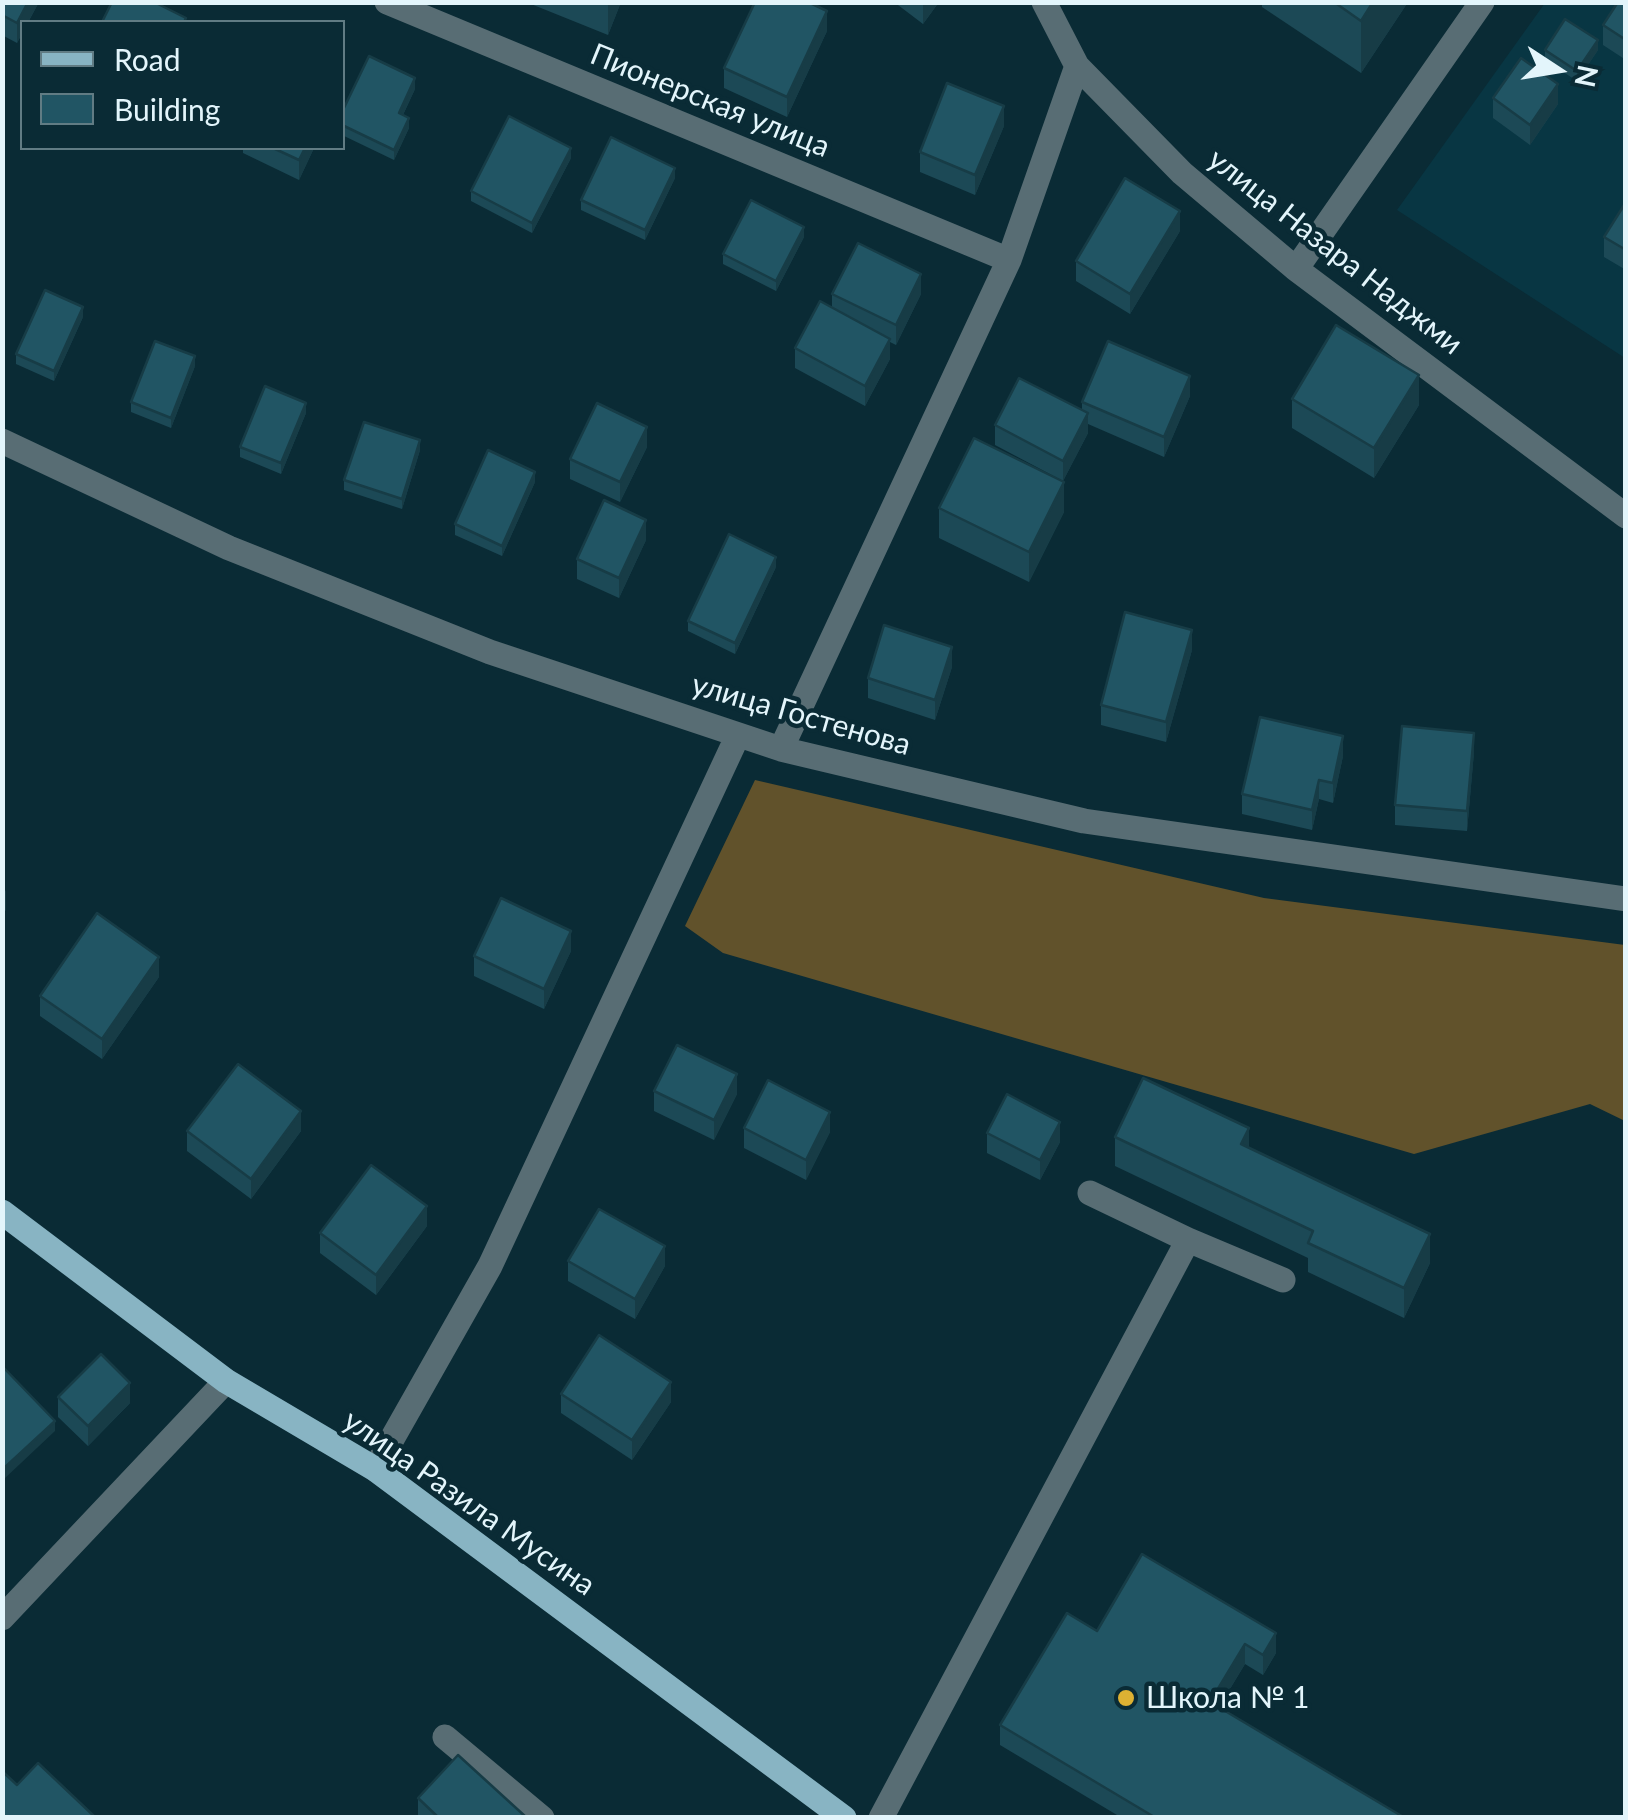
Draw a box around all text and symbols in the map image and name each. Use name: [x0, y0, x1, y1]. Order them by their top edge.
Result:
legend: [20, 20, 345, 150]
north arrow: [1508, 20, 1608, 120]
street label: Пионерская улица: [585, 37, 835, 165]
text: Road: [114, 41, 181, 77]
text: N: [1568, 62, 1606, 90]
text: Building: [114, 91, 220, 127]
street label: улица Назара Наджми: [1201, 142, 1469, 362]
street label: улица Гостенова: [687, 667, 915, 763]
street label: улица Разила Мусина: [336, 1403, 602, 1603]
place label: Школа № 1: [1146, 1680, 1309, 1716]
marker: Школа № 1: [1115, 1687, 1137, 1709]

